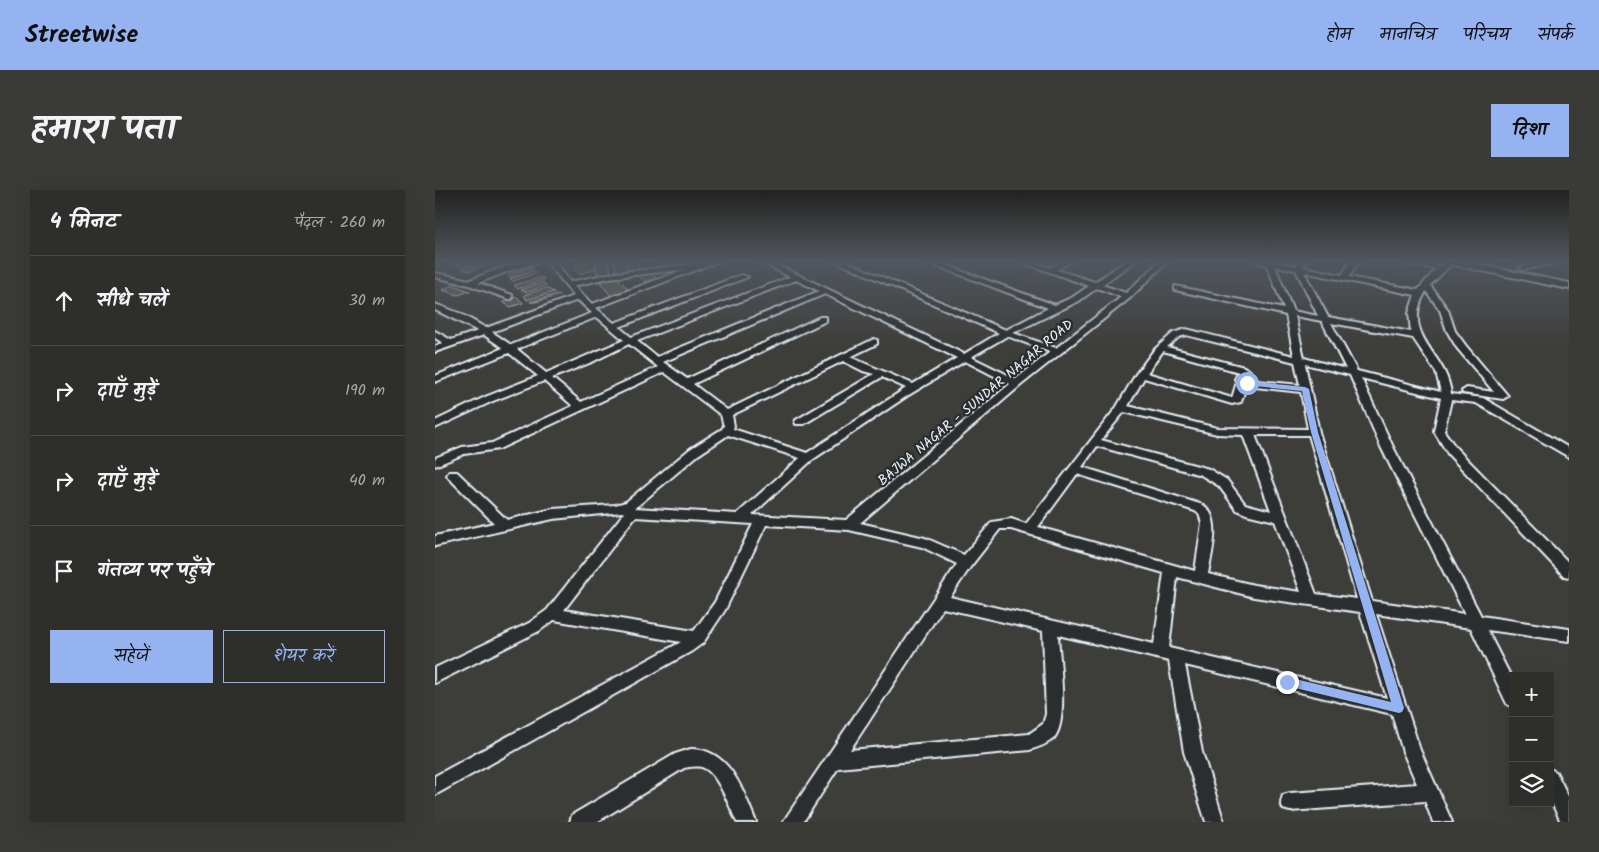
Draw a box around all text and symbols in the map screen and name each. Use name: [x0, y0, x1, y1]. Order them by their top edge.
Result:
text: Streetwise: [25, 16, 138, 55]
text: होम: [1326, 21, 1351, 50]
text: मानचित्र: [1379, 21, 1435, 50]
text: परिचय: [1463, 21, 1509, 50]
text: संपर्क: [1537, 21, 1574, 50]
text: हमारा पता: [30, 102, 176, 158]
button: दिशा: [1491, 104, 1569, 157]
text: 4 मिनट: [50, 206, 117, 239]
text: पैदल · 260 m: [295, 210, 385, 235]
text: सीधे चलें: [97, 286, 167, 316]
icon: ahead: [50, 287, 78, 315]
text: 30 m: [349, 288, 385, 313]
street label: BAJWA NAGAR - SUNDAR NAGAR ROAD: [873, 314, 1078, 491]
route start: [1236, 372, 1259, 395]
text: दाएँ मुड़ें: [97, 376, 156, 406]
icon: right: [50, 377, 78, 405]
text: 190 m: [345, 378, 385, 403]
text: दाएँ मुड़ें: [97, 466, 156, 496]
icon: right: [50, 467, 78, 495]
text: 40 m: [349, 468, 385, 493]
text: गंतव्य पर पहुँचे: [97, 556, 212, 586]
icon: arrive: [50, 557, 78, 585]
button: सहेजें: [50, 630, 213, 683]
button: शेयर करें: [223, 630, 385, 683]
route end: [1276, 671, 1299, 694]
map controls: [1509, 672, 1554, 807]
button: +: [1509, 672, 1554, 717]
button: −: [1509, 717, 1554, 762]
button: layers: [1509, 762, 1554, 807]

